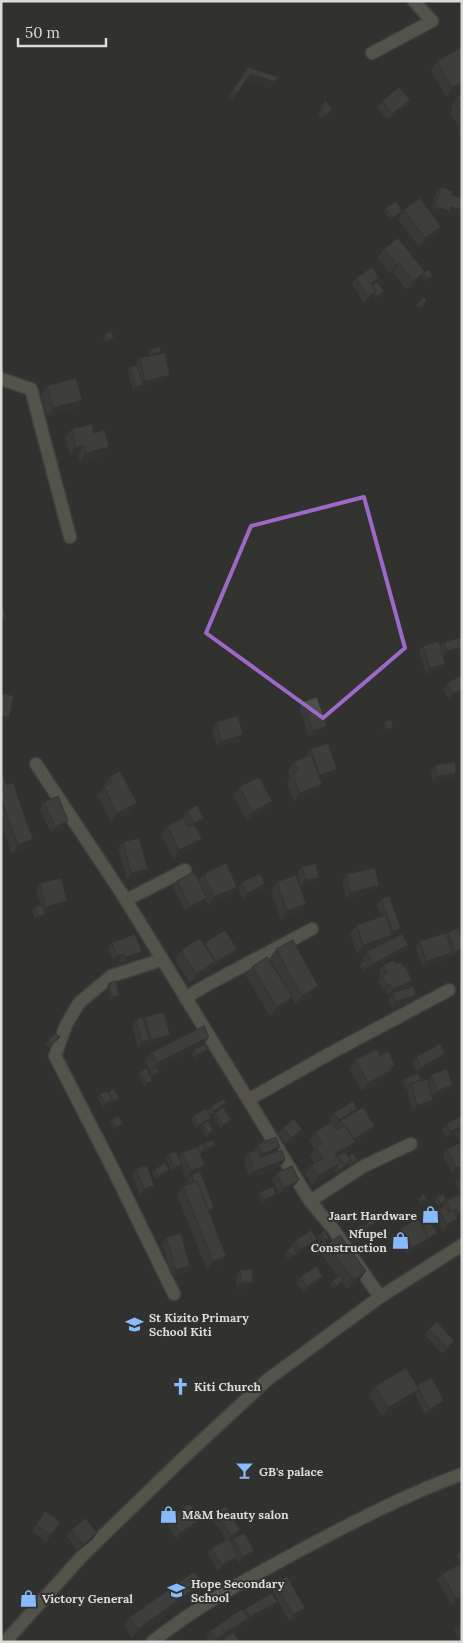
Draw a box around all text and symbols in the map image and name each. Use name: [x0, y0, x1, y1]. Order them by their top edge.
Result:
scale bar: [18, 15, 105, 47]
text: 50 m: [25, 23, 60, 42]
shop icon: Jaart Hardware: [421, 1205, 441, 1225]
place label: Jaart Hardware: [329, 1208, 418, 1223]
place label: Nfupel Construction: [311, 1226, 387, 1255]
shop icon: Nfupel Construction: [391, 1230, 411, 1250]
place label: St Kizito Primary School Kiti: [149, 1310, 249, 1339]
school or university icon: St Kizito Primary School Kiti: [125, 1314, 145, 1334]
church icon: Kiti Church: [170, 1376, 190, 1396]
place label: Kiti Church: [194, 1379, 261, 1394]
bar icon: GB's palace: [235, 1461, 255, 1481]
place label: GB's palace: [259, 1464, 324, 1479]
shop icon: M&M beauty salon: [158, 1504, 178, 1524]
place label: M&M beauty salon: [182, 1507, 289, 1522]
place label: Hope Secondary School: [191, 1576, 285, 1605]
school or university icon: Hope Secondary School: [167, 1580, 187, 1600]
shop icon: Victory General: [18, 1588, 38, 1608]
place label: Victory General: [42, 1591, 133, 1606]

